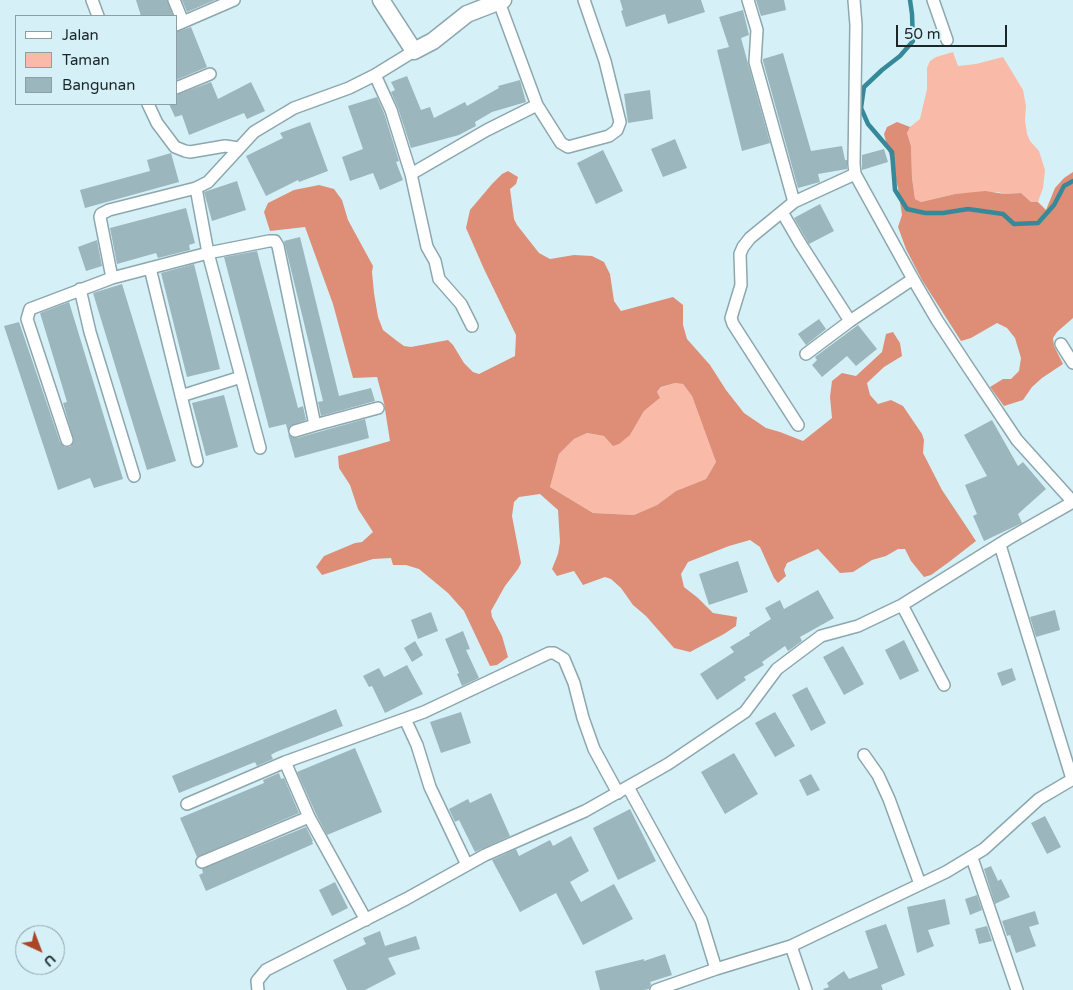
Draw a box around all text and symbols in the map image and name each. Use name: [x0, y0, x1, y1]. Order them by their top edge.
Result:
legend: [15, 15, 178, 105]
scale bar: [898, 15, 1009, 47]
text: 50 m: [904, 25, 941, 43]
text: Jalan: [62, 26, 99, 44]
text: Taman: [62, 51, 110, 69]
text: Bangunan: [62, 76, 135, 94]
north arrow: [15, 925, 65, 975]
text: U: [40, 951, 60, 970]

